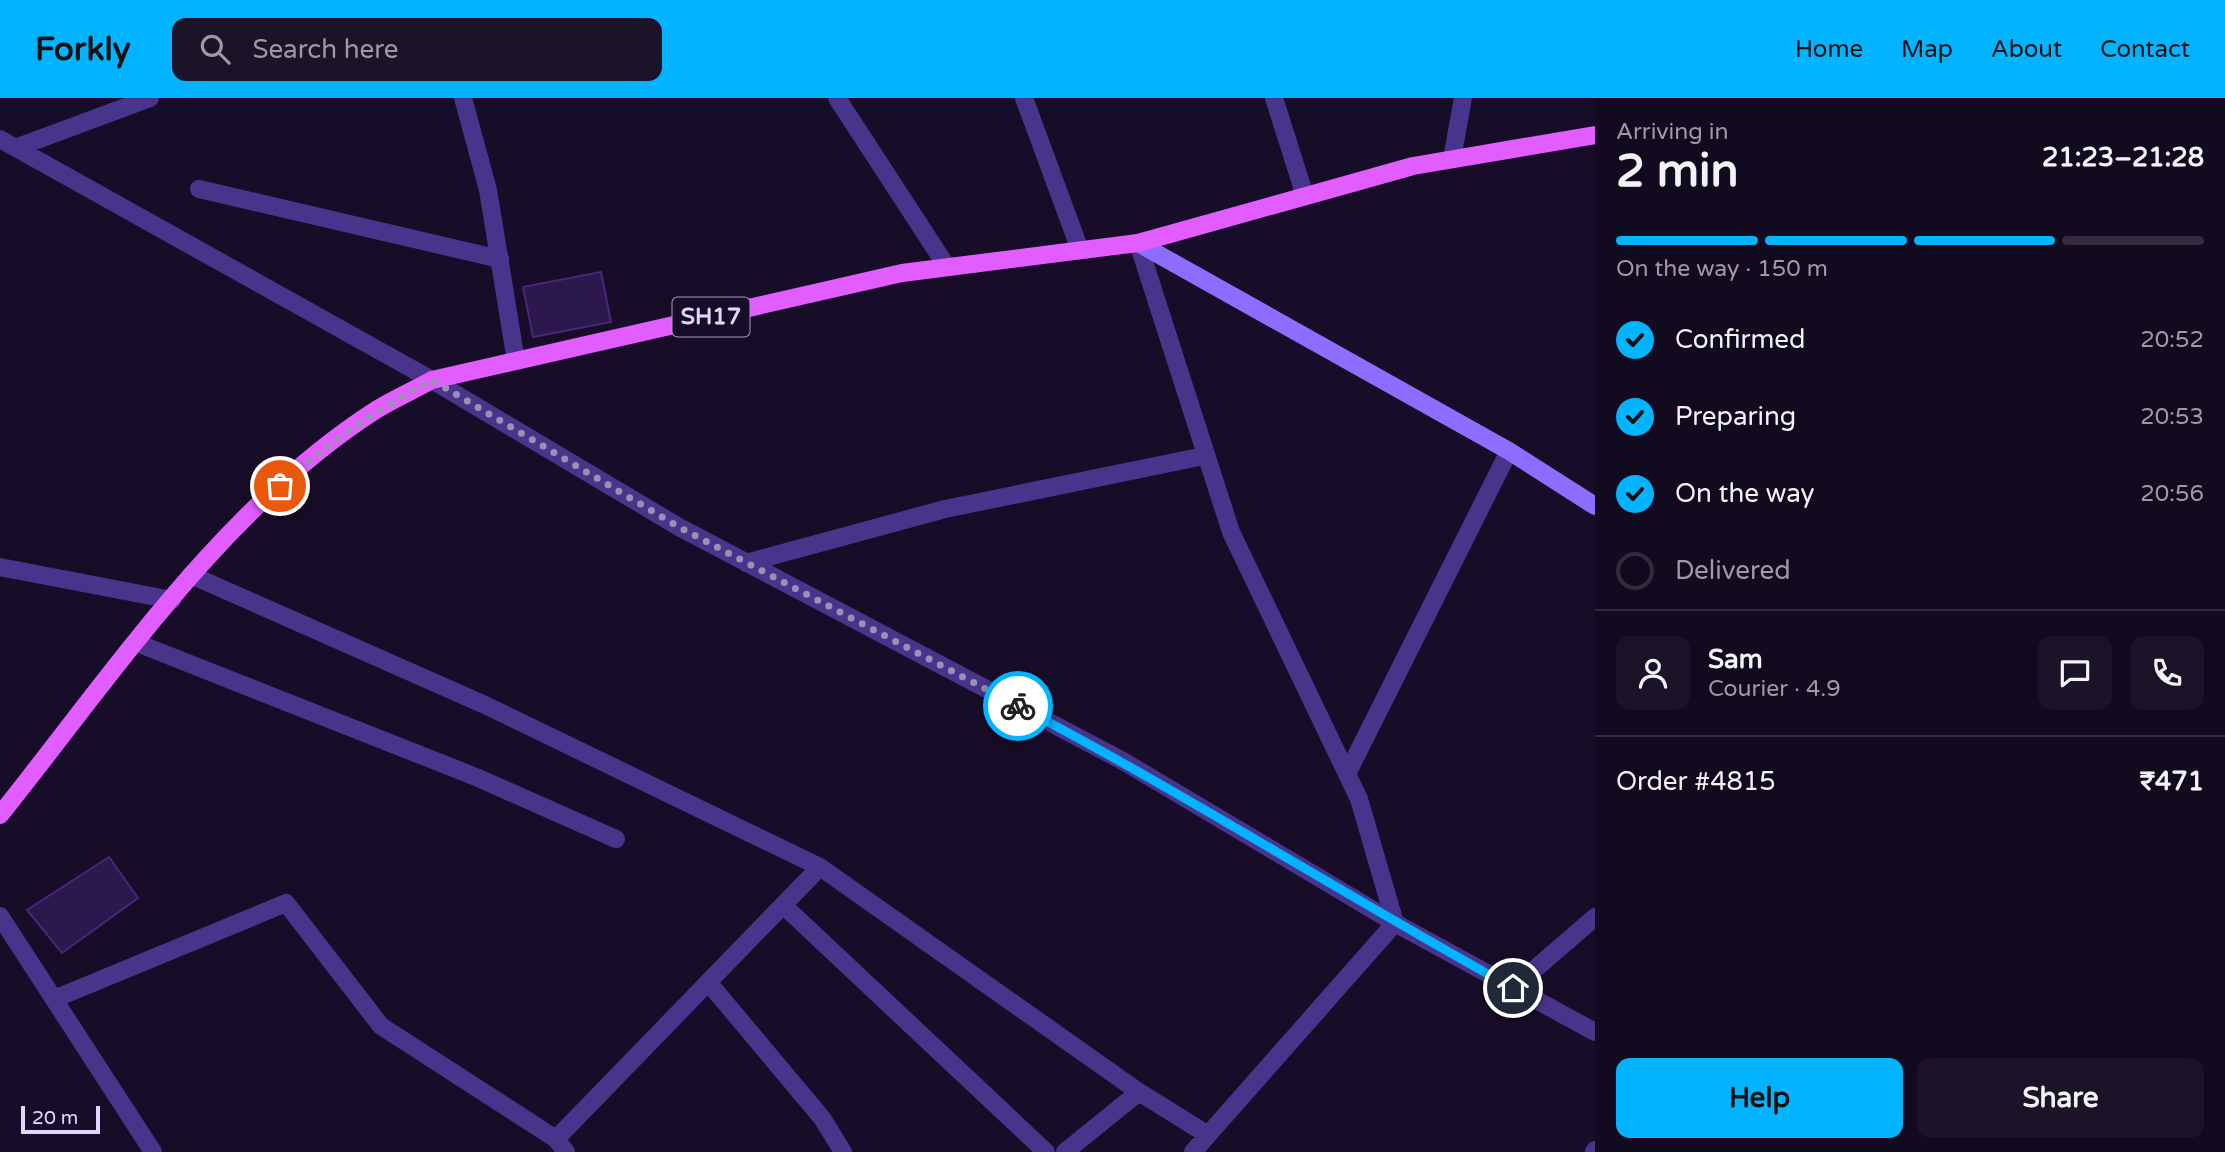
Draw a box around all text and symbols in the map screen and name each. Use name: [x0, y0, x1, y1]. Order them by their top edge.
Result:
search box: [172, 18, 662, 81]
text: Forkly: [35, 30, 130, 69]
icon: search: [196, 30, 234, 68]
text: Search here: [252, 34, 399, 65]
text: Home: [1795, 35, 1863, 64]
text: Map: [1901, 35, 1953, 64]
text: About: [1991, 35, 2062, 64]
text: Contact: [2100, 35, 2190, 64]
text: Arriving in: [1616, 118, 1729, 146]
text: 21:23–21:28: [2042, 142, 2204, 173]
text: 2 min: [1616, 144, 1739, 199]
text: On the way · 150 m: [1616, 255, 1828, 283]
road number: SH17: [672, 298, 750, 336]
icon: check: [1616, 321, 1654, 359]
text: Confirmed: [1675, 324, 1805, 355]
text: 20:52: [2140, 326, 2204, 354]
icon: check: [1616, 398, 1654, 436]
text: Preparing: [1675, 401, 1796, 432]
text: 20:53: [2140, 403, 2204, 431]
pin: [250, 456, 310, 516]
icon: bag: [261, 467, 299, 505]
icon: check: [1616, 475, 1654, 513]
text: On the way: [1675, 478, 1815, 509]
text: 20:56: [2140, 480, 2204, 508]
text: Delivered: [1675, 555, 1791, 586]
button: person: [1616, 636, 1690, 710]
button: chat: [2038, 636, 2112, 710]
button: phone: [2130, 636, 2204, 710]
text: Sam: [1708, 644, 1763, 675]
courier: [983, 671, 1053, 741]
text: Courier · 4.9: [1708, 675, 1841, 703]
icon: bike: [999, 687, 1037, 725]
text: Order #4815: [1616, 766, 1776, 797]
text: ₹471: [2140, 766, 2204, 797]
pin: [1483, 958, 1543, 1018]
icon: home: [1494, 969, 1532, 1007]
button: Help: [1616, 1058, 1903, 1138]
button: Share: [1917, 1058, 2204, 1138]
scale bar: [21, 1103, 100, 1135]
text: 20 m: [32, 1107, 78, 1129]

